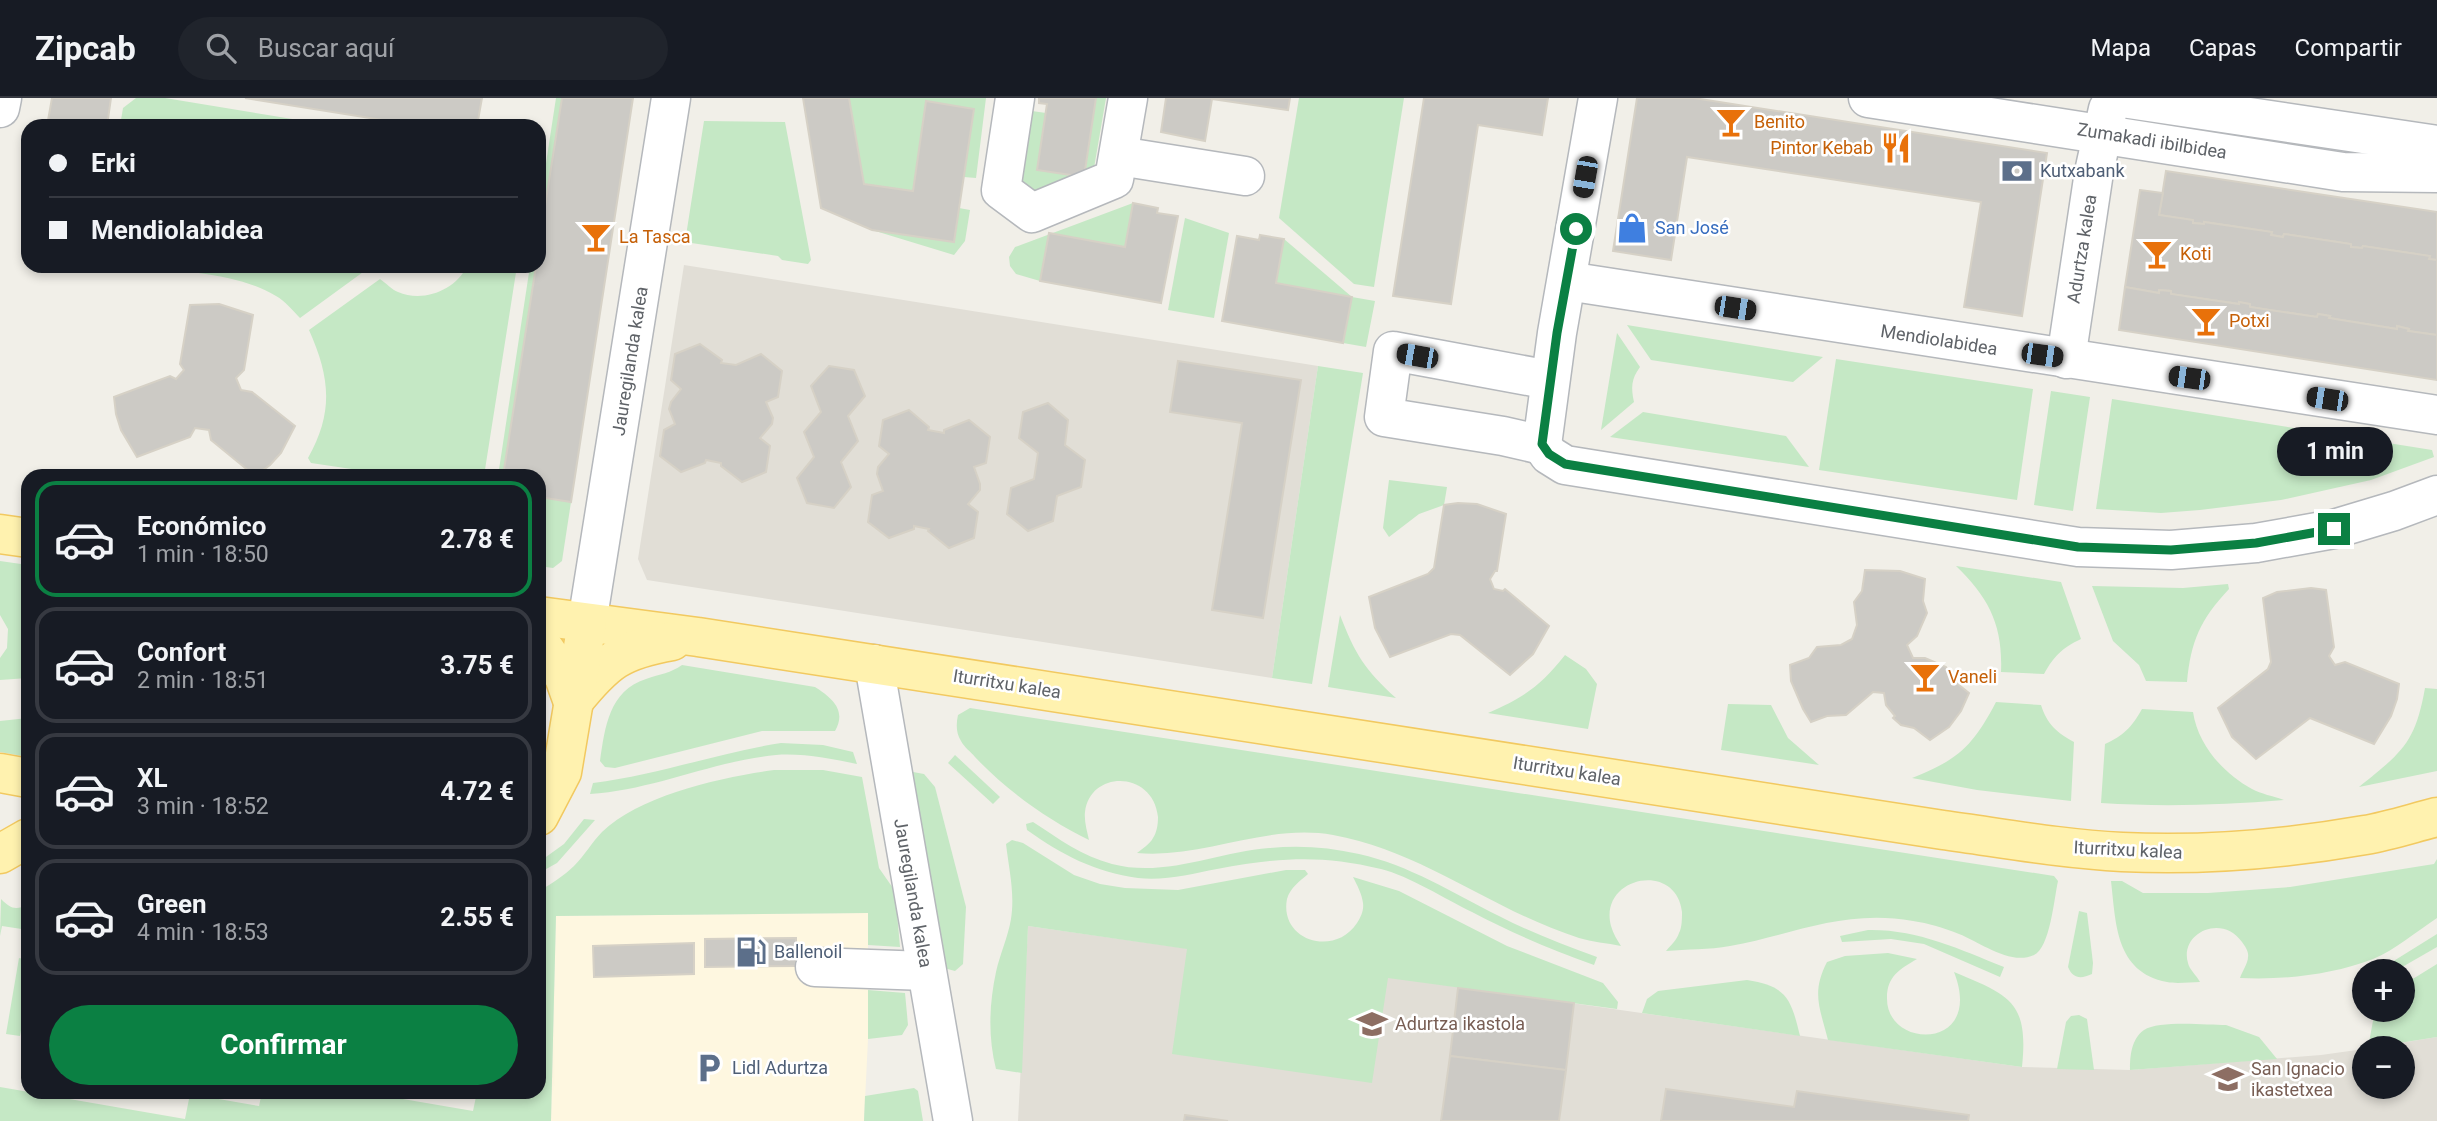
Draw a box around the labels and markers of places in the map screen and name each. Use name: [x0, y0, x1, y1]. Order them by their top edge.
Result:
bar icon: Benito: [1714, 105, 1748, 139]
place label: Benito: [1754, 111, 1805, 132]
restaurant icon: Pintor Kebab: [1879, 131, 1913, 165]
place label: Pintor Kebab: [1770, 137, 1873, 158]
bank icon: Kutxabank: [2000, 154, 2034, 188]
place label: Kutxabank: [2040, 160, 2125, 181]
shop icon: San José: [1615, 211, 1649, 245]
place label: San José: [1655, 217, 1729, 238]
bar icon: La Tasca: [579, 220, 613, 254]
place label: La Tasca: [619, 226, 691, 247]
bar icon: Koti: [2140, 237, 2174, 271]
place label: Koti: [2180, 243, 2212, 264]
bar icon: Potxi: [2189, 304, 2223, 338]
place label: Potxi: [2229, 310, 2270, 331]
bar icon: Vaneli: [1908, 660, 1942, 694]
place label: Vaneli: [1948, 666, 1997, 687]
fuel station icon: Ballenoil: [734, 935, 768, 969]
place label: Ballenoil: [774, 941, 842, 962]
school or university icon: Adurtza ikastola: [1355, 1007, 1389, 1041]
place label: Adurtza ikastola: [1395, 1013, 1525, 1034]
parking icon: Lidl Adurtza: [692, 1051, 726, 1085]
place label: Lidl Adurtza: [732, 1057, 828, 1078]
place label: San Ignacio ikastetxea: [2251, 1058, 2345, 1100]
school or university icon: San Ignacio ikastetxea: [2211, 1062, 2245, 1096]

